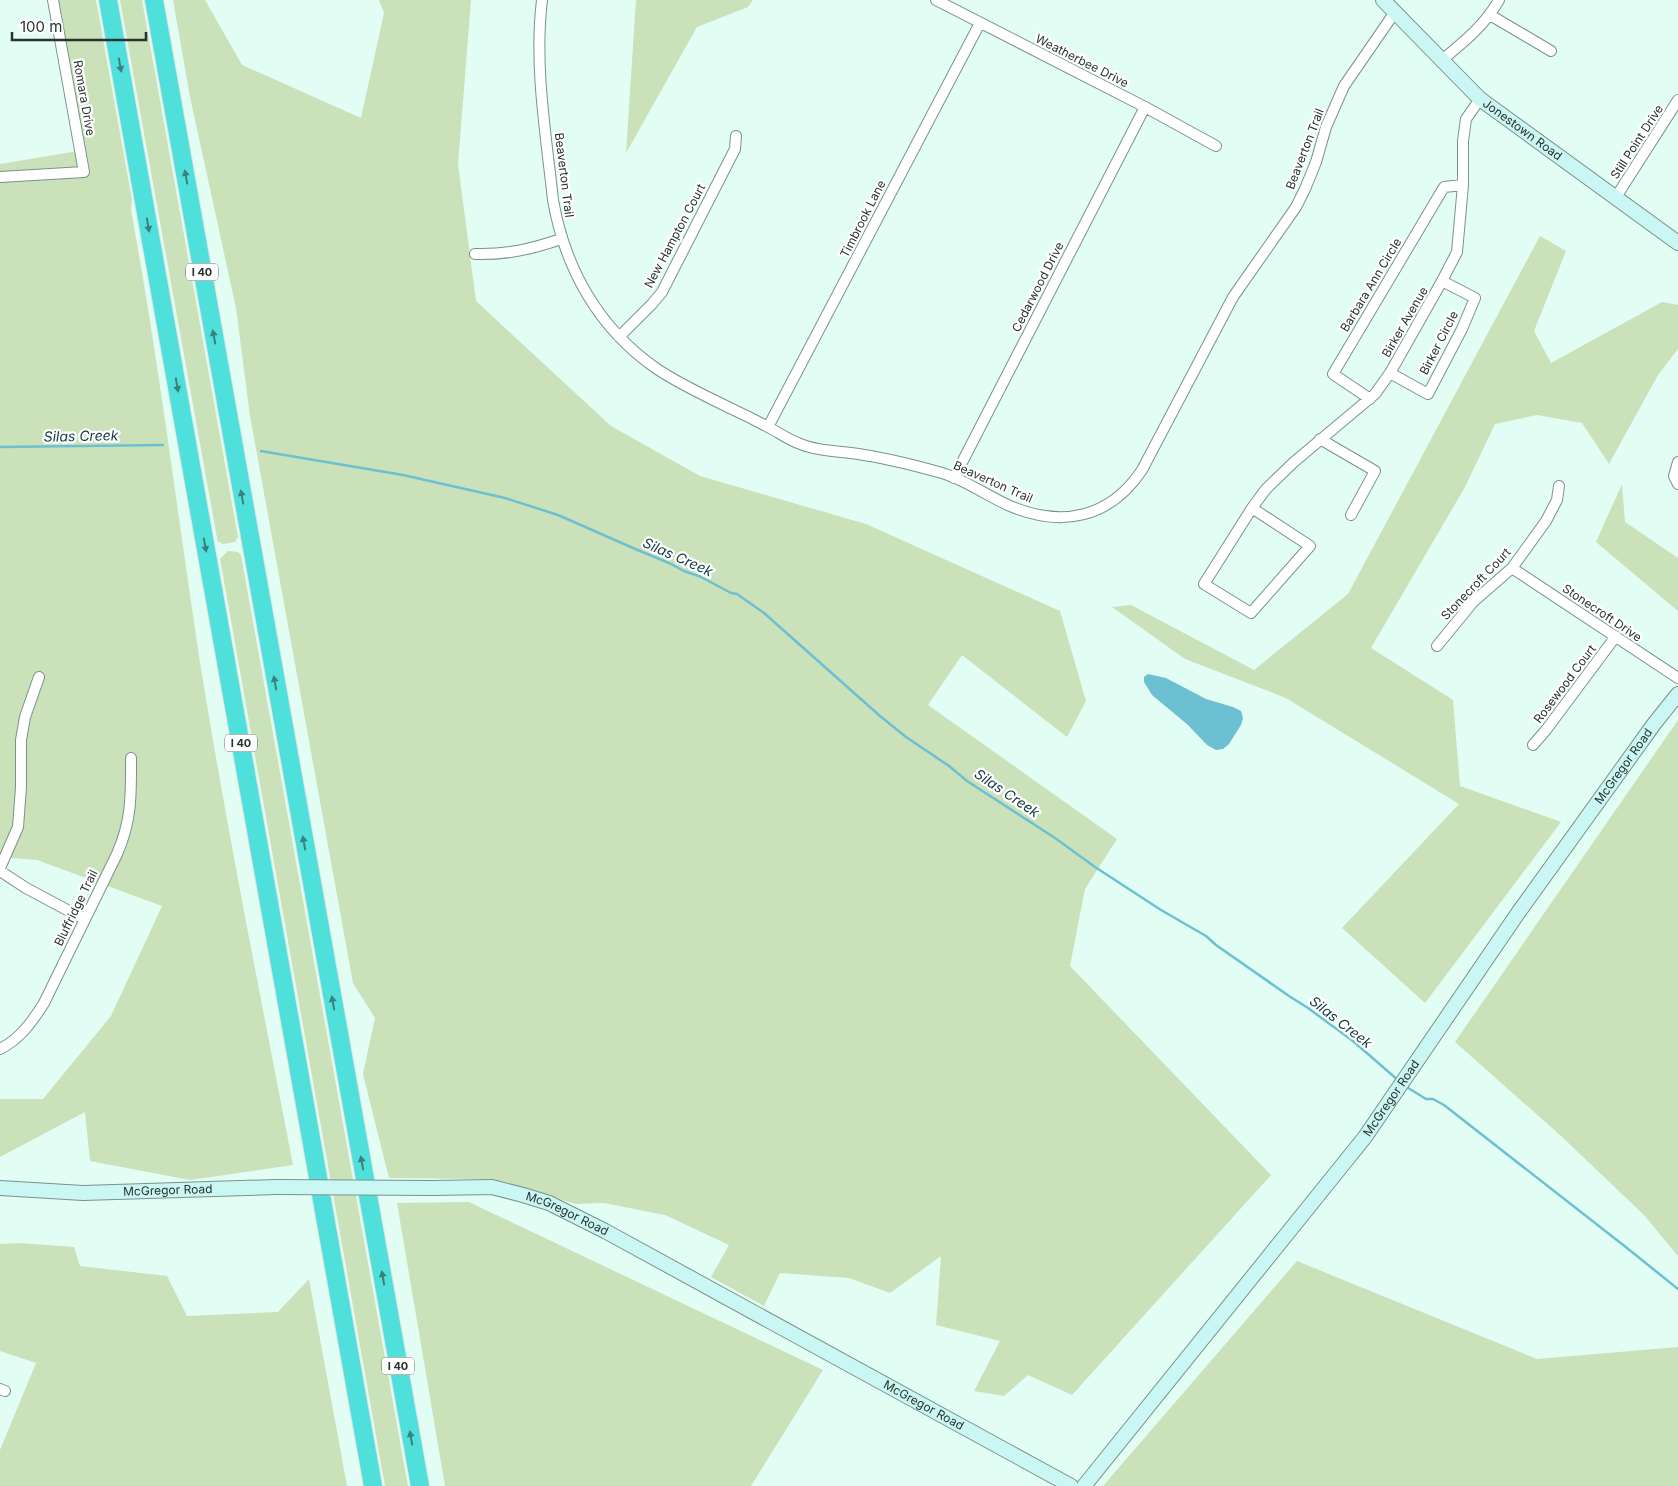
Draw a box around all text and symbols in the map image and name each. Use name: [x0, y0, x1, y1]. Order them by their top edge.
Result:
scale bar: [12, 10, 146, 42]
text: 100 m: [20, 17, 62, 36]
street label: Weatherbee Drive: [1033, 31, 1131, 90]
one-way arrow: [116, 58, 124, 74]
street label: Romara Drive: [70, 59, 99, 137]
street label: Jonestown Road: [1480, 96, 1565, 163]
street label: Still Point Drive: [1607, 102, 1666, 182]
street label: Beaverton Trail: [1282, 106, 1327, 191]
street label: Beaverton Trail: [552, 132, 577, 218]
one-way arrow: [181, 168, 189, 184]
street label: Timbrook Lane: [837, 178, 888, 260]
street label: New Hampton Court: [641, 181, 708, 290]
one-way arrow: [145, 218, 153, 234]
street label: Barbara Ann Circle: [1337, 235, 1404, 334]
street label: Cedarwood Drive: [1008, 239, 1067, 334]
road number: I 40: [186, 264, 218, 280]
street label: Birker Avenue: [1378, 284, 1431, 360]
street label: Birker Circle: [1416, 308, 1461, 377]
one-way arrow: [209, 328, 217, 344]
one-way arrow: [173, 378, 181, 394]
water label: Silas Creek: [43, 426, 119, 445]
street label: Beaverton Trail: [951, 457, 1035, 506]
one-way arrow: [238, 489, 246, 505]
water label: Silas Creek: [641, 534, 716, 580]
one-way arrow: [202, 538, 210, 554]
street label: Stonecroft Court: [1438, 545, 1514, 623]
street label: Stonecroft Drive: [1560, 581, 1645, 645]
street label: Rosewood Court: [1530, 641, 1599, 726]
one-way arrow: [271, 675, 279, 691]
street label: McGregor Road: [1591, 725, 1655, 807]
road number: I 40: [225, 734, 257, 751]
water label: Silas Creek: [972, 765, 1043, 821]
one-way arrow: [299, 835, 307, 851]
street label: Bluffridge Trail: [51, 867, 101, 948]
water label: Silas Creek: [1307, 992, 1376, 1052]
one-way arrow: [328, 995, 336, 1011]
street label: McGregor Road: [1360, 1057, 1422, 1139]
one-way arrow: [357, 1155, 365, 1171]
street label: McGregor Road: [123, 1181, 213, 1199]
street label: McGregor Road: [524, 1188, 611, 1239]
one-way arrow: [378, 1270, 386, 1286]
road number: I 40: [382, 1358, 414, 1374]
street label: McGregor Road: [881, 1377, 967, 1433]
one-way arrow: [407, 1430, 415, 1446]

